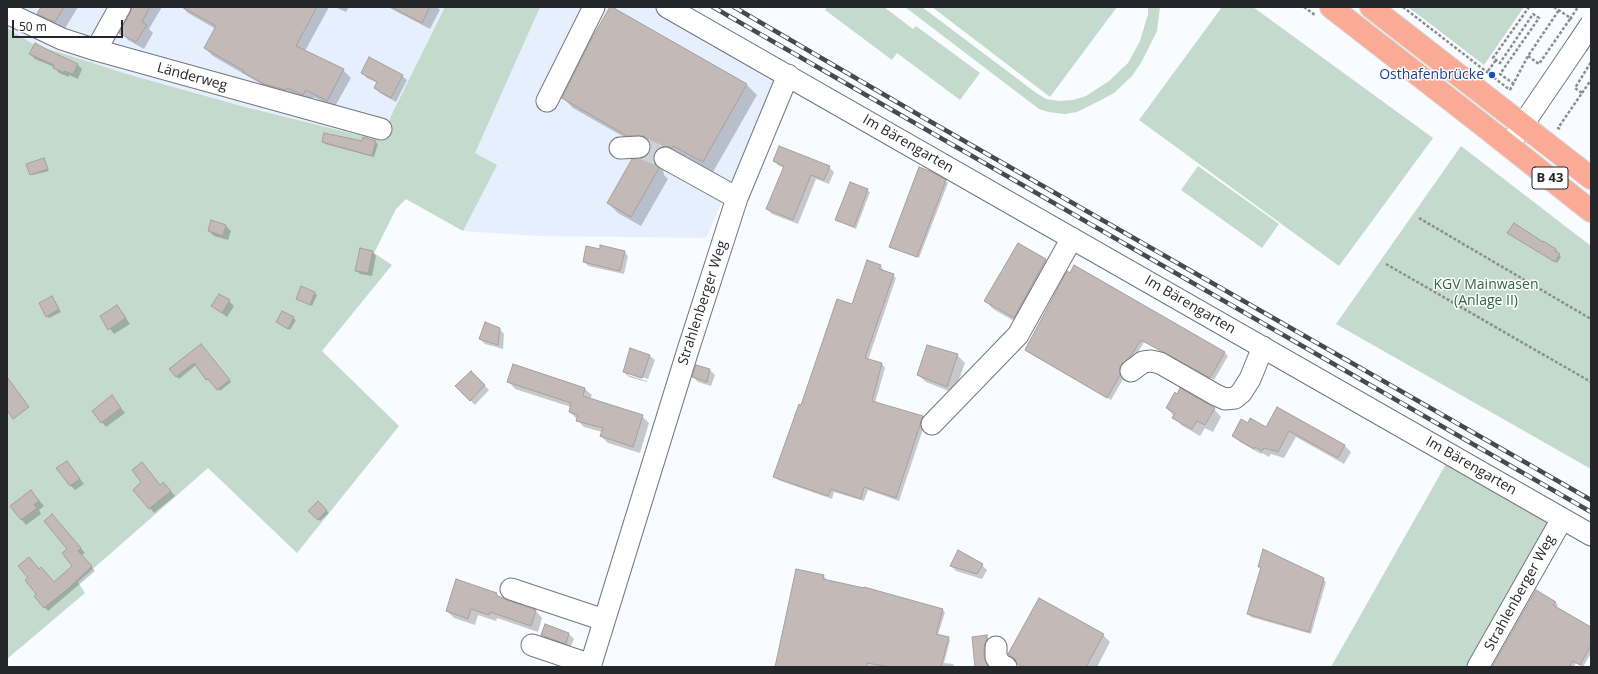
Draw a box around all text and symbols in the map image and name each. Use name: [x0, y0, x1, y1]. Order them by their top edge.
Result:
scale bar: [14, 12, 125, 38]
text: 50 m: [19, 18, 47, 35]
street label: Länderweg: [155, 60, 229, 94]
place label: Osthafenbrücke: [1379, 67, 1484, 83]
marker: Osthafenbrücke: [1487, 70, 1497, 80]
street label: Im Bärengarten: [860, 111, 956, 177]
road number: B 43: [1532, 167, 1568, 189]
street label: Strahlenberger Weg: [675, 239, 731, 367]
street label: Im Bärengarten: [1142, 272, 1238, 338]
park label: KGV Mainwasen (Anlage II): [1434, 277, 1538, 310]
street label: Im Bärengarten: [1423, 433, 1519, 499]
street label: Strahlenberger Weg: [1481, 532, 1559, 654]

